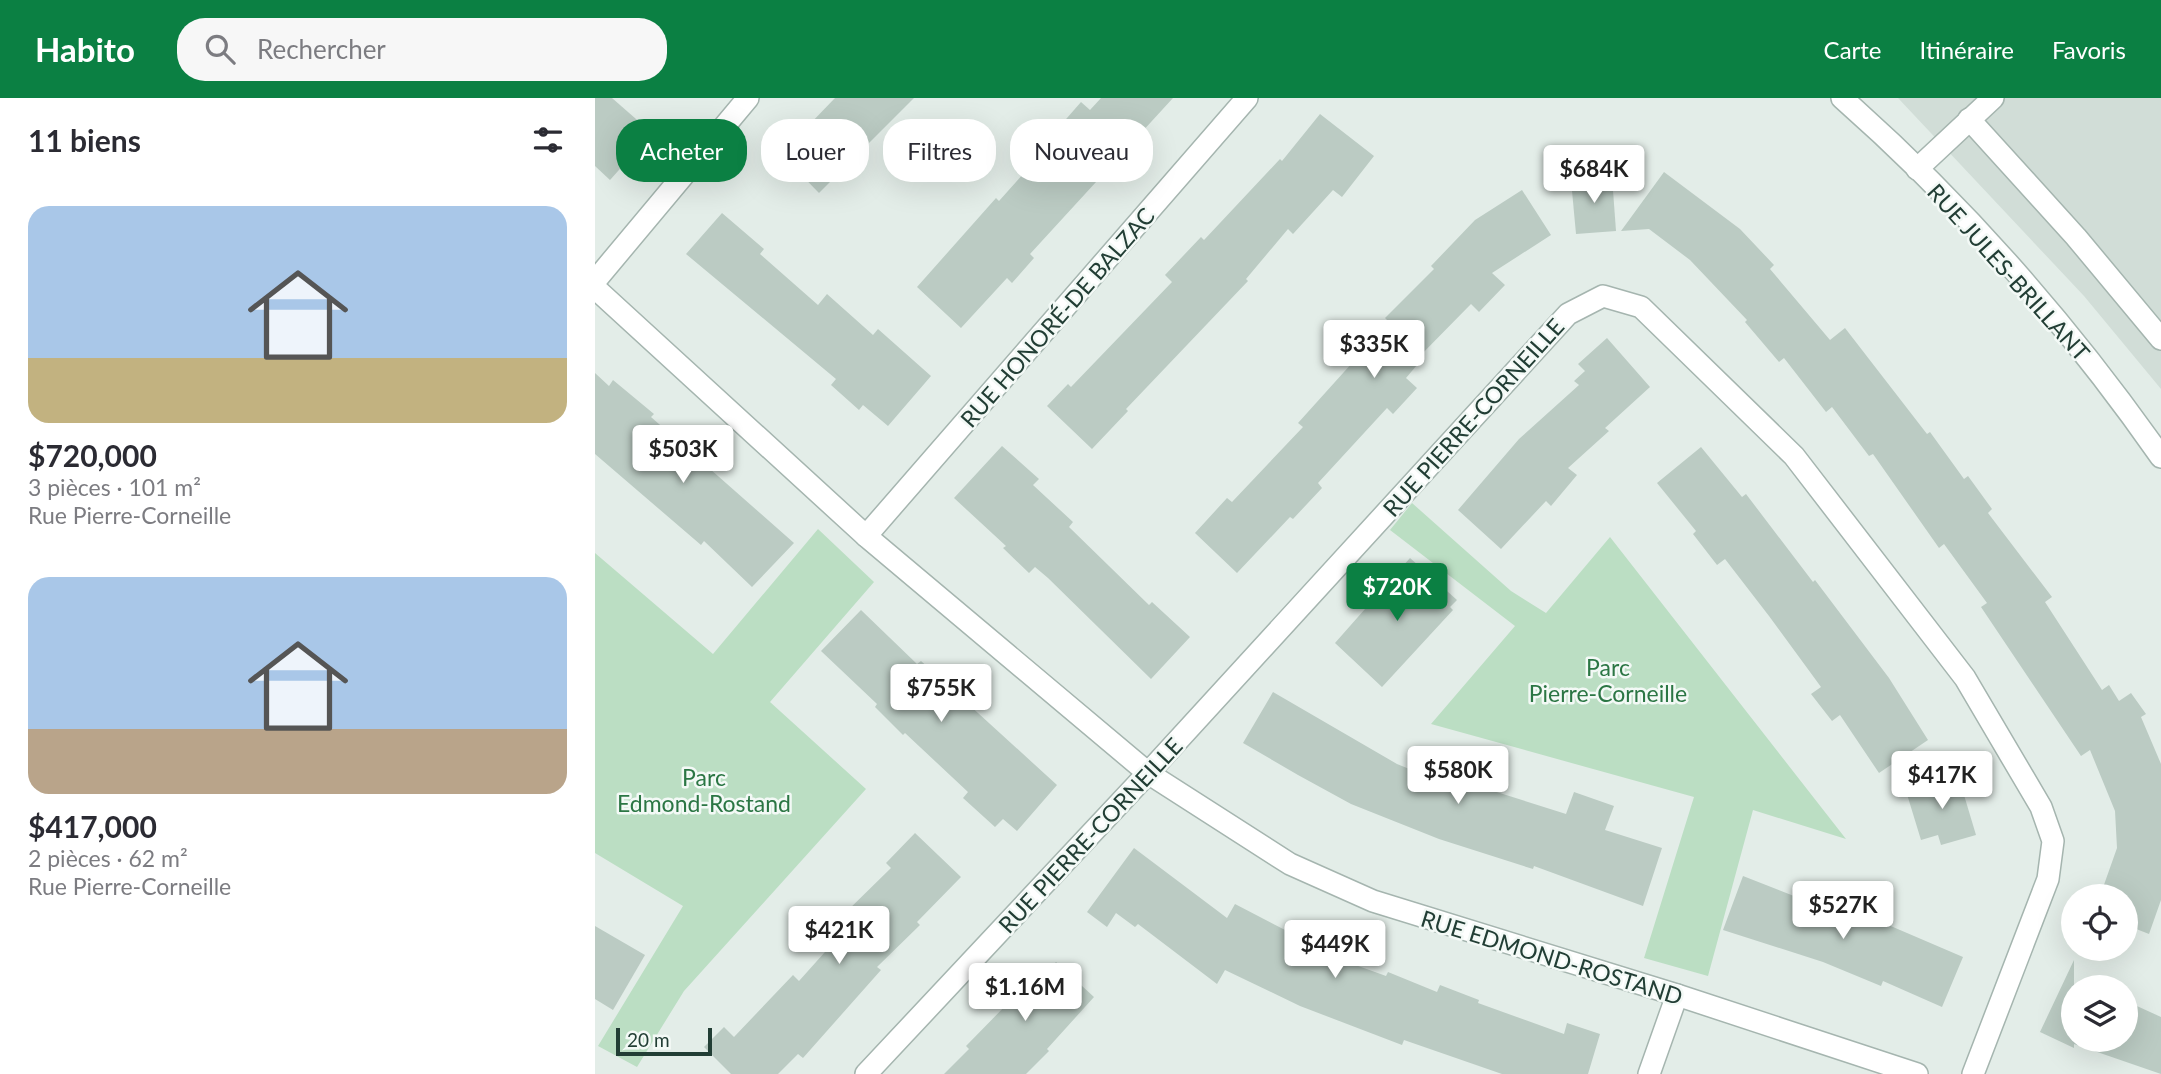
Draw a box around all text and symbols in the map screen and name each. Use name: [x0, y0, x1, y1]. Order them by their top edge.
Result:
search box: [177, 18, 667, 81]
text: Habito: [35, 29, 135, 69]
icon: search: [201, 30, 239, 68]
text: Rechercher: [257, 33, 386, 65]
text: Carte: [1824, 35, 1882, 64]
text: Itinéraire: [1920, 35, 2014, 64]
text: Favoris: [2052, 35, 2126, 64]
chip: Acheter: [616, 119, 747, 182]
chip: Louer: [761, 119, 869, 182]
chip: Filtres: [883, 119, 996, 182]
chip: Nouveau: [1010, 119, 1153, 182]
icon: filters: [529, 121, 567, 159]
text: 11 biens: [28, 122, 141, 158]
pin: $684K: [1545, 146, 1643, 205]
text: $684K: [1559, 154, 1629, 182]
street label: RUE JULES-BRILLANT: [1922, 178, 2096, 367]
street label: RUE HONORÉ-DE BALZAC: [954, 202, 1160, 432]
icon: home: [235, 252, 361, 378]
street label: RUE PIERRE-CORNEILLE: [1377, 312, 1569, 522]
pin: $335K: [1325, 320, 1423, 380]
text: $335K: [1339, 329, 1409, 357]
pin: $503K: [634, 426, 732, 485]
text: $503K: [648, 434, 718, 462]
text: $720,000: [28, 437, 157, 473]
text: 3 pièces · 101 m²: [28, 473, 201, 501]
text: Rue Pierre-Corneille: [28, 501, 231, 529]
pin: $720K: [1348, 564, 1446, 623]
text: $720K: [1362, 572, 1432, 600]
icon: home: [235, 623, 361, 749]
park label: Parc Pierre-Corneille: [1529, 653, 1687, 707]
pin: $755K: [892, 664, 990, 724]
text: $755K: [906, 673, 976, 701]
street label: RUE PIERRE-CORNEILLE: [992, 732, 1188, 938]
pin: $580K: [1409, 746, 1507, 806]
pin: $417K: [1893, 752, 1991, 811]
text: $580K: [1423, 755, 1493, 783]
text: $417K: [1907, 760, 1977, 788]
park label: Parc Edmond-Rostand: [617, 763, 791, 817]
text: $417,000: [28, 808, 157, 844]
text: 2 pièces · 62 m²: [28, 844, 188, 872]
text: Rue Pierre-Corneille: [28, 872, 231, 900]
pin: $527K: [1794, 882, 1892, 941]
map controls: [2061, 884, 2138, 1052]
button: locate: [2061, 884, 2138, 961]
text: $527K: [1808, 890, 1878, 918]
street label: RUE EDMOND-ROSTAND: [1418, 904, 1686, 1010]
pin: $421K: [790, 906, 888, 966]
text: $421K: [804, 915, 874, 943]
pin: $449K: [1286, 920, 1384, 980]
text: $449K: [1300, 929, 1370, 957]
pin: $1.16M: [968, 964, 1082, 1023]
text: $1.16M: [985, 972, 1065, 1000]
button: layers: [2061, 975, 2138, 1052]
scale bar: [616, 1025, 712, 1057]
text: 20 m: [627, 1028, 670, 1051]

